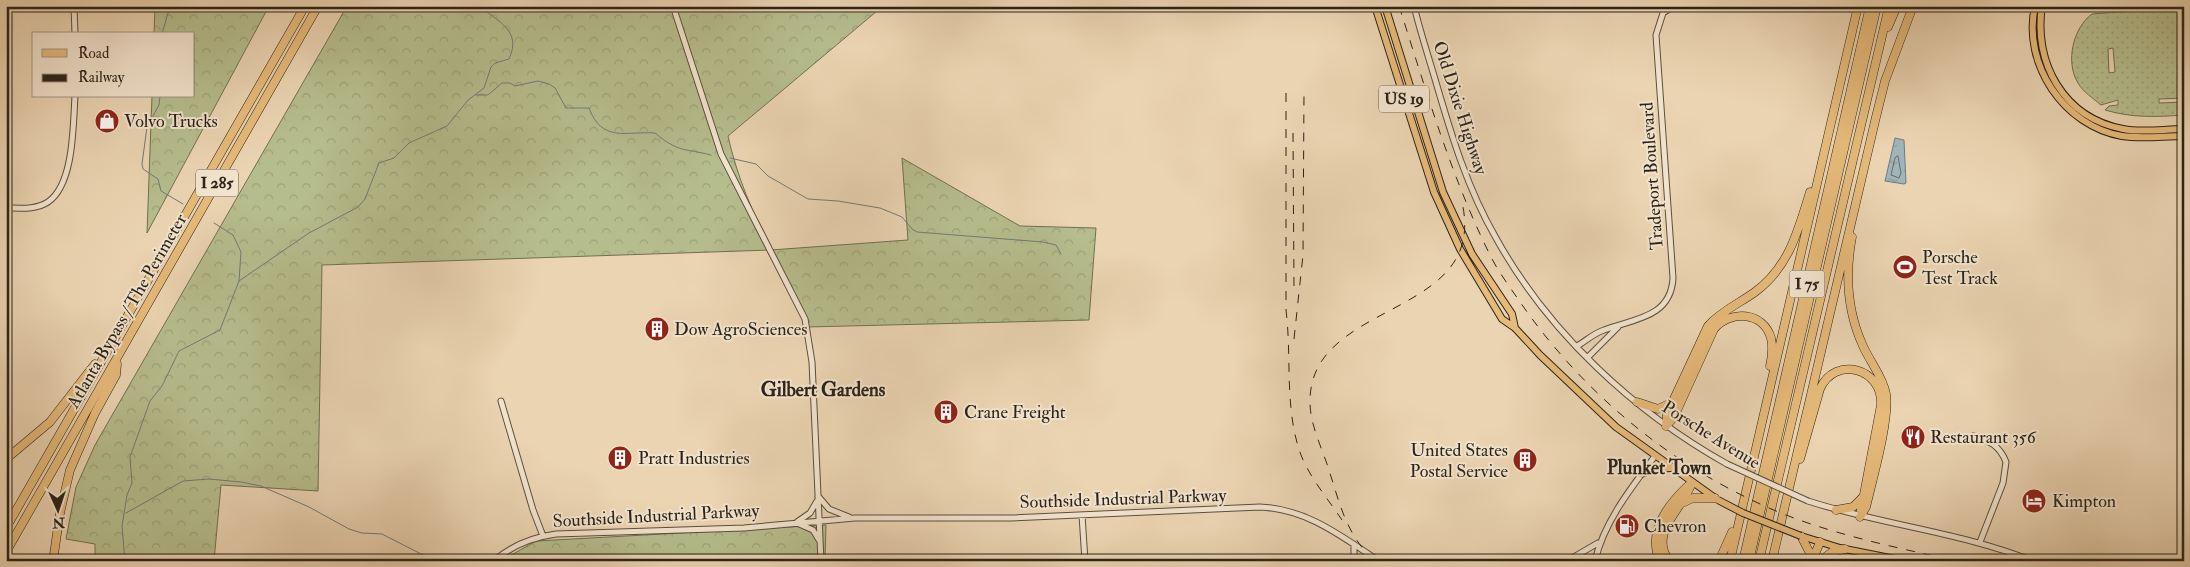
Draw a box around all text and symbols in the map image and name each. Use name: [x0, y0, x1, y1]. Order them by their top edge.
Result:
legend: [32, 32, 195, 98]
street label: Old Dixie Highway: [1428, 38, 1493, 179]
text: Road: [78, 44, 110, 63]
text: Railway: [78, 68, 125, 87]
road number: US 19: [1379, 86, 1429, 112]
street label: Tradeport Boulevard: [1635, 101, 1669, 251]
shop icon: Volvo Trucks: [94, 108, 120, 134]
place label: Volvo Trucks: [124, 110, 218, 133]
road number: I 285: [196, 170, 238, 197]
street label: Atlanta Bypass / The Perimeter: [61, 209, 192, 413]
place label: Porsche Test Track: [1922, 246, 1998, 290]
sports icon: Porsche Test Track: [1892, 254, 1918, 280]
road number: I 75: [1790, 270, 1824, 298]
building icon: Dow AgroSciences: [644, 316, 670, 342]
place label: Dow AgroSciences: [674, 318, 807, 341]
district label: Gilbert Gardens: [761, 378, 886, 402]
street label: Porsche Avenue: [1658, 396, 1765, 475]
building icon: Crane Freight: [933, 399, 959, 425]
place label: Crane Freight: [964, 401, 1066, 424]
restaurant icon: Restaurant 356: [1900, 424, 1926, 450]
place label: Restaurant 356: [1930, 426, 2037, 449]
place label: United States Postal Service: [1410, 439, 1508, 483]
building icon: Pratt Industries: [607, 445, 633, 471]
place label: Pratt Industries: [638, 447, 750, 470]
building icon: United States Postal Service: [1512, 447, 1538, 473]
district label: Plunket Town: [1607, 456, 1712, 480]
north arrow: [32, 484, 82, 534]
street label: Southside Industrial Parkway: [1019, 484, 1228, 514]
hotel icon: Kimpton: [2021, 488, 2047, 514]
place label: Kimpton: [2052, 490, 2116, 513]
street label: Southside Industrial Parkway: [552, 499, 761, 533]
fuel station icon: Chevron: [1614, 513, 1640, 539]
text: N: [51, 514, 66, 531]
place label: Chevron: [1644, 515, 1707, 538]

